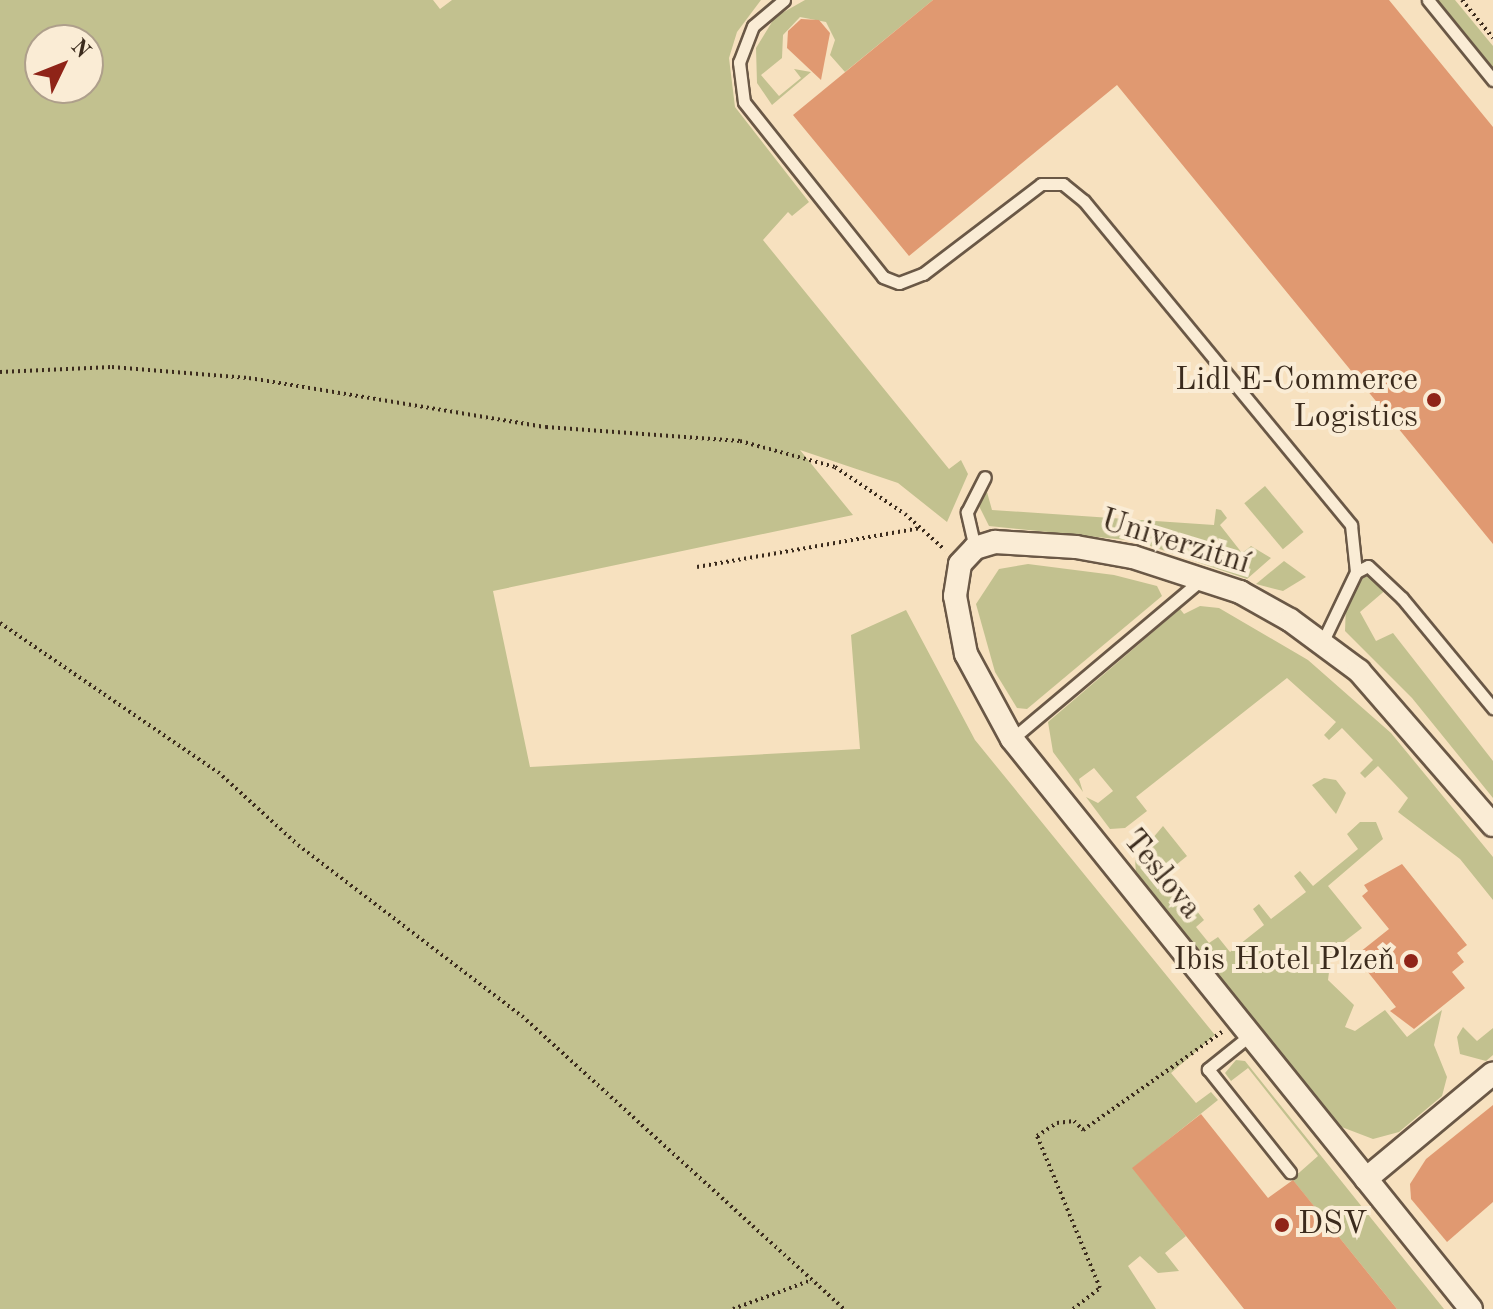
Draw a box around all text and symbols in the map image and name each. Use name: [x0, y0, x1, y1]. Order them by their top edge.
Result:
north arrow: [24, 24, 104, 104]
text: N: [66, 35, 94, 63]
place label: Lidl E-Commerce Logistics: [1175, 363, 1418, 438]
marker: Lidl E-Commerce Logistics: [1425, 391, 1443, 409]
street label: Univerzitní: [1096, 502, 1254, 584]
street label: Teslova: [1113, 822, 1209, 928]
place label: Ibis Hotel Plzeň: [1173, 942, 1395, 980]
marker: Ibis Hotel Plzeň: [1402, 952, 1420, 970]
place label: DSV: [1298, 1206, 1368, 1244]
marker: DSV: [1273, 1216, 1291, 1234]

